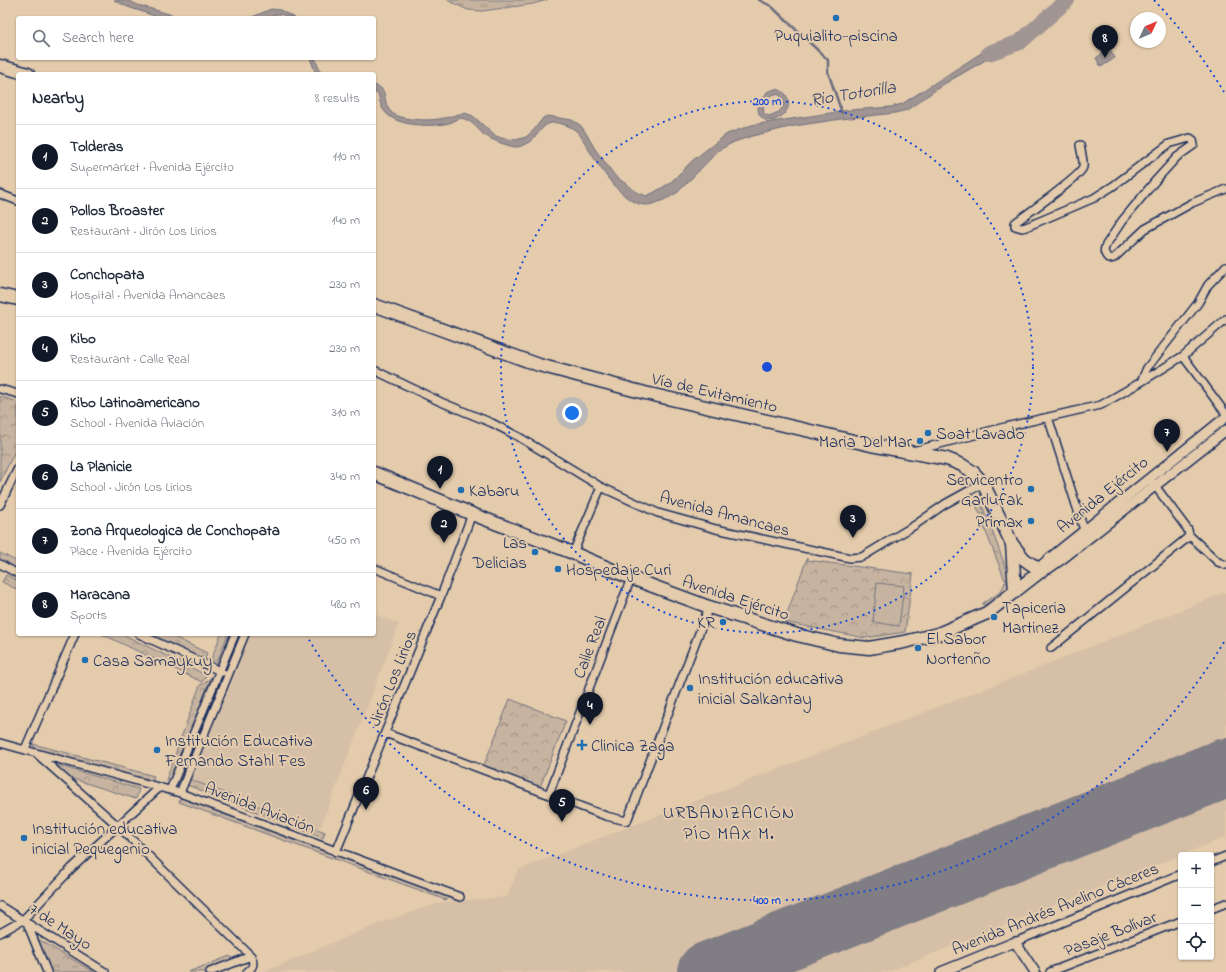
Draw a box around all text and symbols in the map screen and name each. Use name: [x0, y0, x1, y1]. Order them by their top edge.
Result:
north arrow: [1130, 12, 1166, 48]
marker: Puquialito-piscina: [831, 13, 841, 23]
search box: [16, 16, 376, 60]
place label: Puquialito-piscina: [774, 24, 898, 49]
pin: 8: [1092, 25, 1118, 58]
icon: search: [30, 27, 52, 49]
text: Search here: [62, 27, 134, 49]
water label: Rio Totorilla: [809, 75, 898, 115]
text: Nearby: [32, 86, 84, 111]
text: 8 results: [315, 89, 360, 108]
text: 200 m: [752, 93, 782, 111]
text: Tolderas: [70, 136, 123, 158]
text: 1: [43, 147, 47, 166]
text: 110 m: [333, 147, 360, 166]
text: Supermarket · Avenida Ejército: [70, 158, 234, 177]
text: Pollos Broaster: [70, 200, 164, 222]
text: 2: [42, 211, 48, 230]
text: 140 m: [332, 211, 360, 230]
text: Restaurant · Jirón Los Lirios: [70, 222, 217, 241]
text: Conchopata: [70, 264, 144, 286]
text: 3: [42, 275, 48, 294]
text: 230 m: [329, 275, 360, 294]
text: Hospital · Avenida Amancaes: [70, 286, 226, 305]
text: Kibo: [70, 328, 96, 350]
text: 4: [42, 339, 48, 358]
text: 230 m: [329, 339, 360, 358]
text: Restaurant · Calle Real: [70, 350, 189, 369]
centre of rings: [760, 360, 774, 374]
street label: Vía de Evitamiento: [648, 367, 780, 420]
text: Kibo Latinoamericano: [70, 392, 200, 414]
text: 5: [41, 403, 49, 422]
text: 310 m: [332, 403, 360, 422]
your location: [562, 403, 582, 423]
text: School · Avenida Aviación: [70, 414, 204, 433]
pin: 7: [1154, 419, 1180, 452]
place label: Soat Lavado: [936, 422, 1025, 447]
marker: Soat Lavado: [923, 428, 933, 438]
place label: Maria Del Mar: [819, 430, 913, 455]
marker: Maria Del Mar: [915, 436, 925, 446]
street label: Avenida Ejército: [1052, 450, 1154, 540]
text: La Planicie: [70, 456, 132, 478]
pin: 1: [427, 456, 453, 489]
text: 6: [42, 467, 48, 486]
text: 340 m: [330, 467, 360, 486]
place label: Servicentro Garlufak: [946, 468, 1024, 513]
text: School · Jirón Los Lirios: [70, 478, 192, 497]
place label: Kabaru: [469, 479, 520, 504]
marker: Servicentro Garlufak: [1026, 484, 1036, 494]
marker: Kabaru: [456, 485, 466, 495]
street label: Avenida Amancaes: [657, 485, 792, 544]
pin: 3: [840, 505, 866, 538]
pin: 2: [431, 510, 457, 543]
place label: Primax: [976, 510, 1023, 535]
marker: Primax: [1026, 516, 1036, 526]
text: Zona Arqueologica de Conchopata: [70, 520, 280, 542]
text: 7: [42, 531, 48, 550]
text: 450 m: [328, 531, 360, 550]
place label: Las Delicias: [472, 531, 527, 576]
text: Place · Avenida Ejército: [70, 542, 192, 561]
marker: Las Delicias: [530, 547, 540, 557]
place label: Hospedaje Curi: [566, 558, 672, 583]
marker: Hospedaje Curi: [553, 564, 563, 574]
street label: Avenida Ejército: [679, 569, 792, 628]
text: Maracana: [70, 584, 130, 606]
text: 8: [43, 595, 47, 614]
text: 480 m: [331, 595, 360, 614]
place label: Tapiceria Martinez: [1002, 596, 1066, 641]
text: Sports: [70, 606, 107, 625]
place label: KR: [697, 611, 716, 636]
marker: Tapiceria Martinez: [989, 612, 999, 622]
street label: Calle Real: [567, 613, 614, 682]
marker: KR: [718, 617, 728, 627]
street label: Jirón Los Lirios: [363, 627, 424, 730]
place label: El Sabor Nortenño: [926, 627, 991, 672]
marker: El Sabor Nortenño: [913, 643, 923, 653]
place label: Casa Samaykuy: [93, 649, 212, 675]
marker: Casa Samaykuy: [80, 655, 90, 665]
place label: Institución educativa inicial Salkantay: [698, 667, 843, 713]
marker: Institución educativa inicial Salkantay: [685, 683, 695, 693]
pin: 4: [577, 692, 603, 725]
place label: Institución Educativa Fernando Stahl Fes: [164, 729, 313, 774]
place label: Clinica Zaga: [591, 734, 674, 761]
marker: Clinica Zaga: [576, 739, 588, 751]
marker: Institución Educativa Fernando Stahl Fes: [152, 745, 162, 755]
street label: Avenida Aviación: [201, 776, 318, 841]
pin: 6: [353, 777, 379, 810]
pin: 5: [549, 789, 575, 822]
district label: URBANIZACIÓN PÍO MAX M.: [663, 801, 795, 848]
place label: Institución educativa inicial Pequegenio: [32, 817, 177, 864]
marker: Institución educativa inicial Pequegenio: [19, 833, 29, 843]
map controls: [1178, 852, 1214, 960]
button: +: [1178, 852, 1214, 888]
street label: Avenida Andrés Avelino Cáceres: [948, 856, 1163, 962]
button: −: [1178, 888, 1214, 924]
text: 400 m: [752, 892, 781, 910]
street label: 7 de Mayo: [23, 897, 97, 958]
street label: Pasaje Bolívar: [1060, 905, 1161, 964]
button: locate: [1178, 924, 1214, 960]

